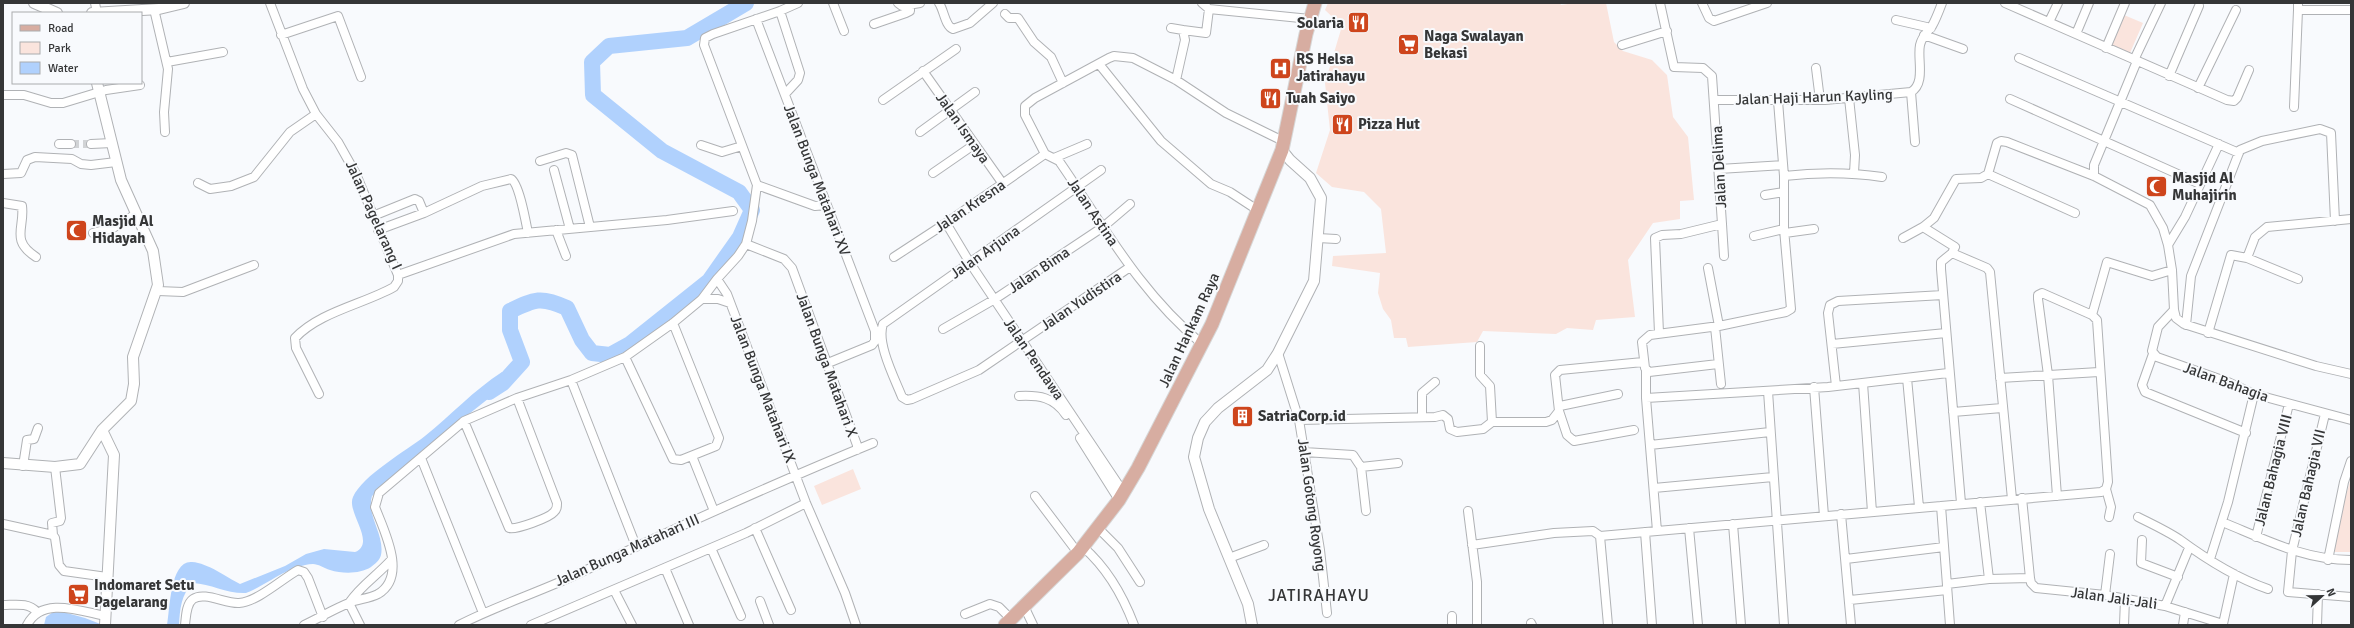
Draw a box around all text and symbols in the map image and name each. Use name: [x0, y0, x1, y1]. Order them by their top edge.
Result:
restaurant icon: Solaria: [1346, 10, 1372, 36]
legend: [12, 12, 142, 84]
place label: Solaria: [1297, 14, 1344, 32]
text: Road: [48, 21, 74, 36]
place label: Naga Swalayan Bekasi: [1424, 27, 1524, 62]
supermarket icon: Naga Swalayan Bekasi: [1396, 32, 1422, 58]
text: Park: [48, 41, 71, 56]
place label: RS Helsa Jatirahayu: [1296, 50, 1365, 85]
hospital icon: RS Helsa Jatirahayu: [1268, 55, 1294, 81]
text: Water: [48, 61, 79, 76]
restaurant icon: Tuah Saiyo: [1258, 85, 1284, 111]
street label: Jalan Haji Harun Kayling: [1735, 85, 1893, 109]
street label: Jalan Ismaya: [932, 89, 994, 167]
place label: Tuah Saiyo: [1286, 89, 1355, 107]
street label: Jalan Bunga Matahari XV: [780, 102, 854, 258]
restaurant icon: Pizza Hut: [1330, 111, 1356, 137]
place label: Pizza Hut: [1358, 115, 1420, 133]
street label: Jalan Delima: [1708, 125, 1730, 209]
street label: Jalan Pagelarang I: [342, 158, 406, 272]
place label: Masjid Al Muhajirin: [2172, 169, 2237, 204]
street label: Jalan Astina: [1064, 174, 1122, 250]
mosque icon: Masjid Al Muhajirin: [2144, 174, 2170, 200]
street label: Jalan Kresna: [931, 176, 1009, 236]
place label: Masjid Al Hidayah: [92, 212, 154, 247]
mosque icon: Masjid Al Hidayah: [64, 217, 90, 243]
street label: Jalan Arjuna: [947, 222, 1023, 282]
street label: Jalan Bima: [1005, 243, 1073, 297]
street label: Jalan Yudistira: [1037, 267, 1125, 335]
street label: Jalan Hankam Raya: [1155, 270, 1223, 390]
street label: Jalan Bunga Matahari X: [793, 291, 861, 440]
street label: Jalan Bunga Matahari IX: [727, 313, 799, 465]
street label: Jalan Pendawa: [1000, 315, 1068, 403]
street label: Jalan Bahagia: [2181, 358, 2271, 406]
building icon: SatriaCorp.id: [1230, 403, 1256, 429]
place label: SatriaCorp.id: [1258, 407, 1346, 425]
street label: Jalan Bahagia VIII: [2250, 412, 2296, 528]
street label: Jalan Bahagia VII: [2287, 427, 2329, 539]
street label: Jalan Gotong Royong: [1294, 437, 1330, 573]
street label: Jalan Bunga Matahari III: [552, 510, 702, 590]
place label: Indomaret Setu Pagelarang: [94, 576, 194, 611]
north arrow: [2302, 576, 2342, 616]
supermarket icon: Indomaret Setu Pagelarang: [65, 581, 91, 607]
street label: Jalan Jali-Jali: [2070, 583, 2158, 613]
district label: JATIRAHAYU: [1268, 585, 1370, 606]
text: N: [2323, 586, 2338, 598]

